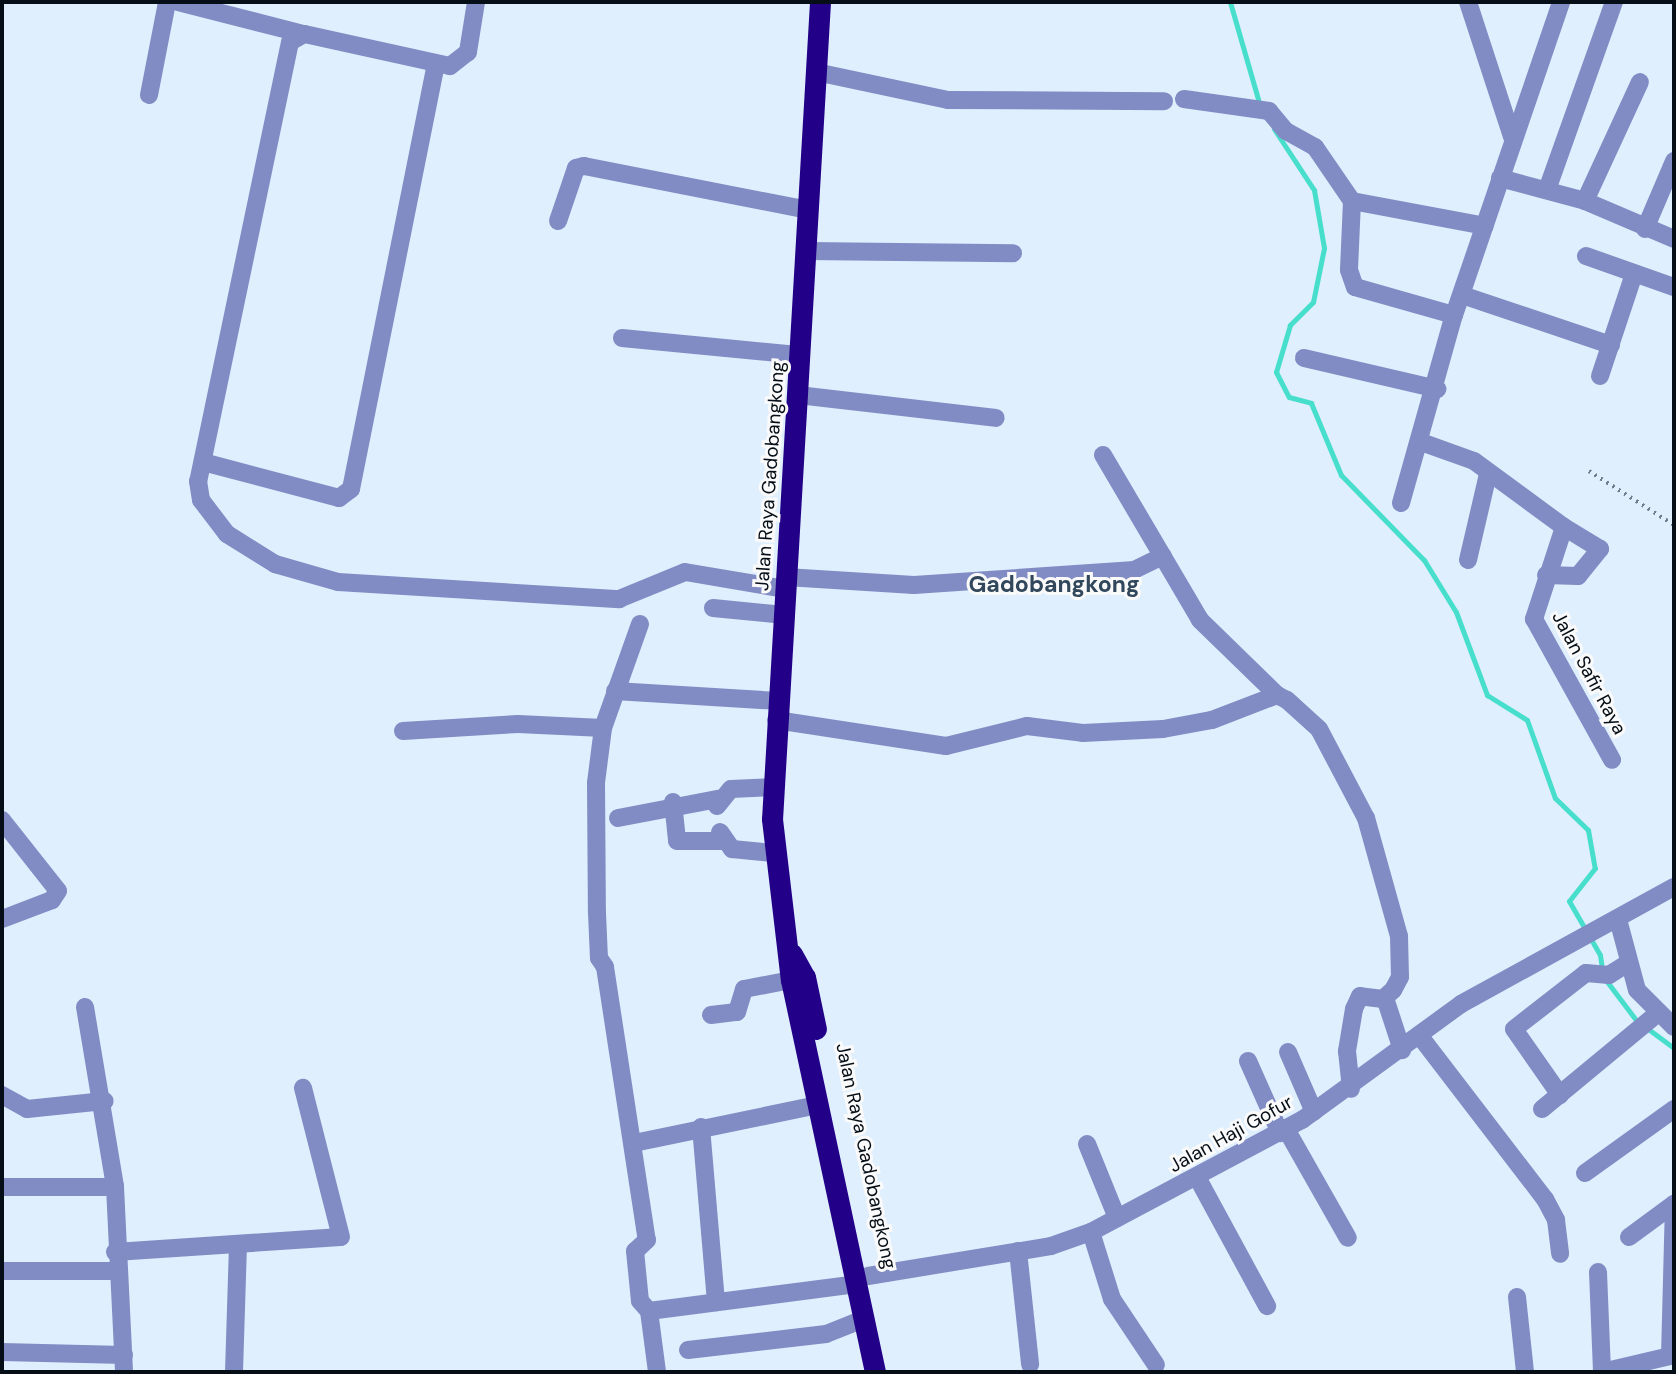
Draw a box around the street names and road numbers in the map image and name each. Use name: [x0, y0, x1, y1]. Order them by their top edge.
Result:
street label: Jalan Raya Gadobangkong: [751, 360, 789, 592]
street label: Jalan Safir Raya: [1547, 608, 1631, 738]
street label: Jalan Raya Gadobangkong: [831, 1041, 901, 1271]
street label: Jalan Haji Gofur: [1165, 1091, 1297, 1177]

